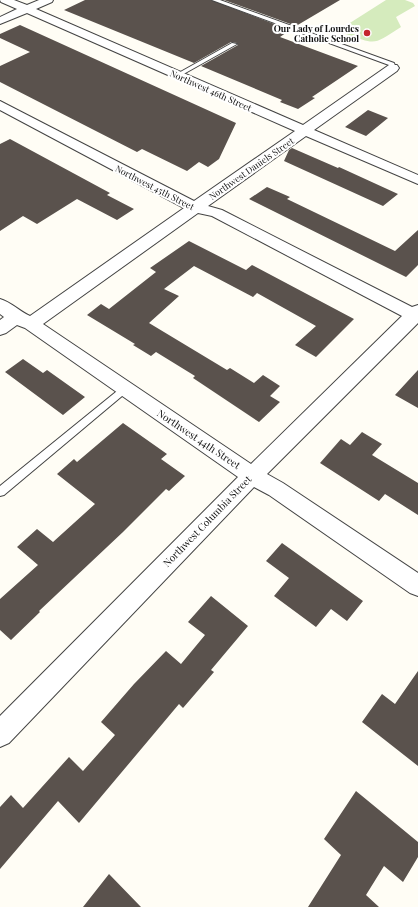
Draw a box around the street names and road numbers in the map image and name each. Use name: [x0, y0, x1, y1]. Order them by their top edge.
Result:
street label: Northwest 46th Street: [168, 67, 254, 114]
street label: Northwest Daniels Street: [206, 134, 296, 202]
street label: Northwest 45th Street: [113, 162, 197, 212]
street label: Northwest 44th Street: [155, 406, 244, 472]
street label: Northwest Columbia Street: [160, 472, 255, 570]

